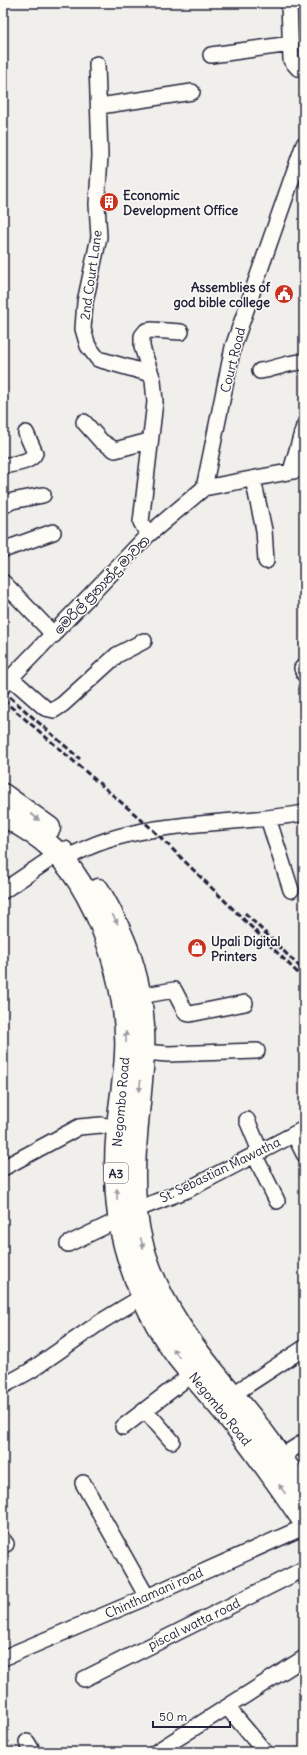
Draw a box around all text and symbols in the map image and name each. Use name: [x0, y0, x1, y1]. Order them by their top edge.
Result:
place label: Economic Development Office: [123, 187, 238, 219]
building icon: Economic Development Office: [98, 191, 120, 213]
street label: 2nd Court Lane: [76, 229, 106, 321]
place label: Assemblies of god bible college: [174, 279, 271, 311]
public building icon: Assemblies of god bible college: [273, 283, 295, 305]
street label: Court Road: [217, 325, 249, 394]
street label: මෙරිල් ප්‍රනාන්දු මාවත: [50, 532, 154, 638]
one-way arrow: [30, 813, 40, 821]
one-way arrow: [111, 913, 118, 925]
place label: Upali Digital Printers: [211, 933, 281, 965]
shop icon: Upali Digital Printers: [186, 937, 208, 959]
one-way arrow: [123, 1030, 129, 1043]
street label: Negombo Road: [109, 1056, 133, 1148]
one-way arrow: [137, 1080, 143, 1092]
street label: St. Sebastian Mawatha: [157, 1133, 283, 1207]
road number: A3: [104, 1163, 128, 1183]
one-way arrow: [114, 1187, 120, 1200]
one-way arrow: [139, 1237, 145, 1249]
one-way arrow: [172, 1348, 180, 1359]
street label: Negombo Road: [185, 1369, 255, 1450]
one-way arrow: [278, 1483, 286, 1494]
street label: Chinthamani road: [102, 1564, 206, 1622]
street label: piscal watta road: [145, 1594, 243, 1654]
scale bar: [153, 1703, 230, 1729]
text: 50 m: [159, 1709, 188, 1724]

